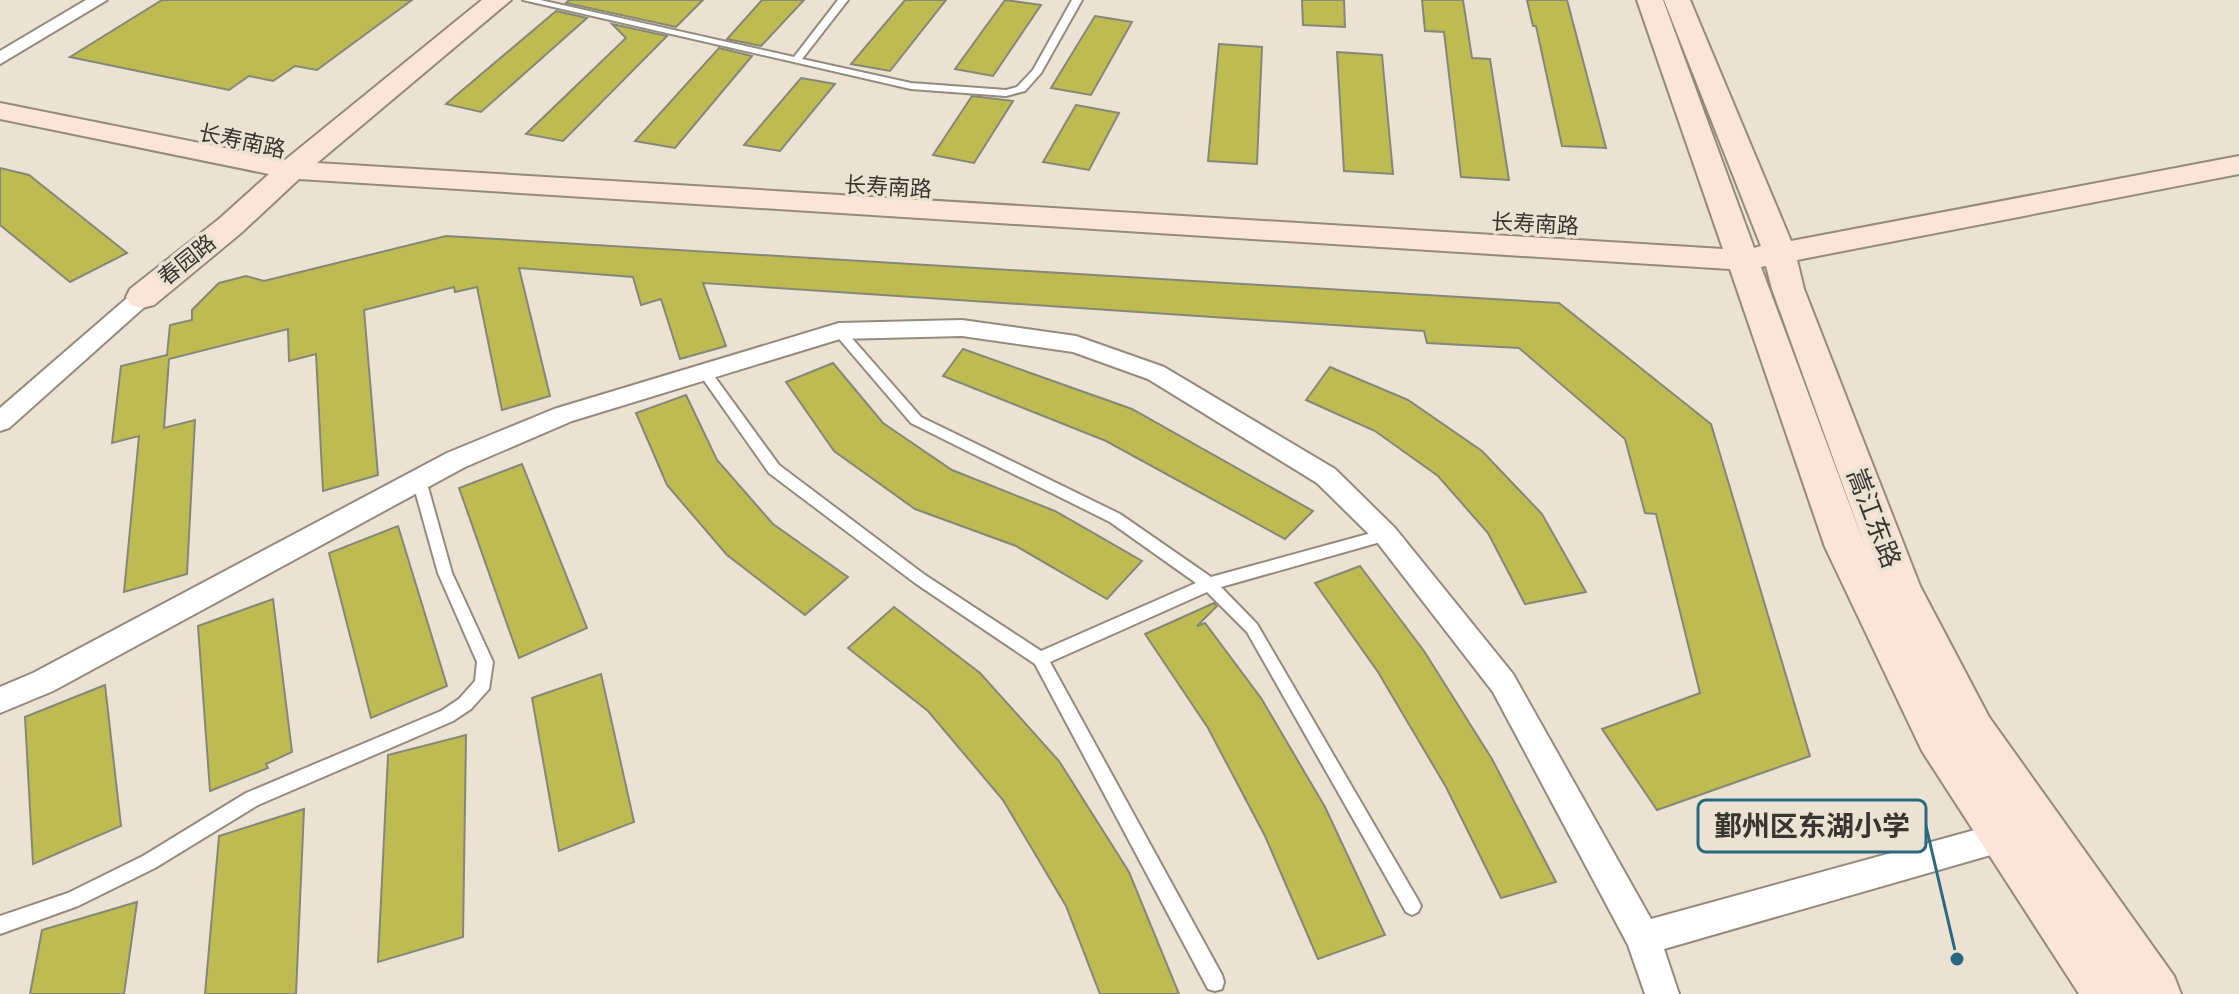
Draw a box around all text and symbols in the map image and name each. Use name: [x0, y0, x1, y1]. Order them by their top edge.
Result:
street label: 长寿南路: [196, 119, 288, 163]
street label: 长寿南路: [843, 171, 933, 203]
street label: 长寿南路: [1490, 208, 1580, 240]
street label: 春园路: [153, 229, 221, 291]
street label: 嵩江东路: [1840, 464, 1908, 572]
callout: 鄞州区东湖小学: [1698, 800, 1926, 852]
text: 鄞州区东湖小学: [1714, 809, 1910, 843]

